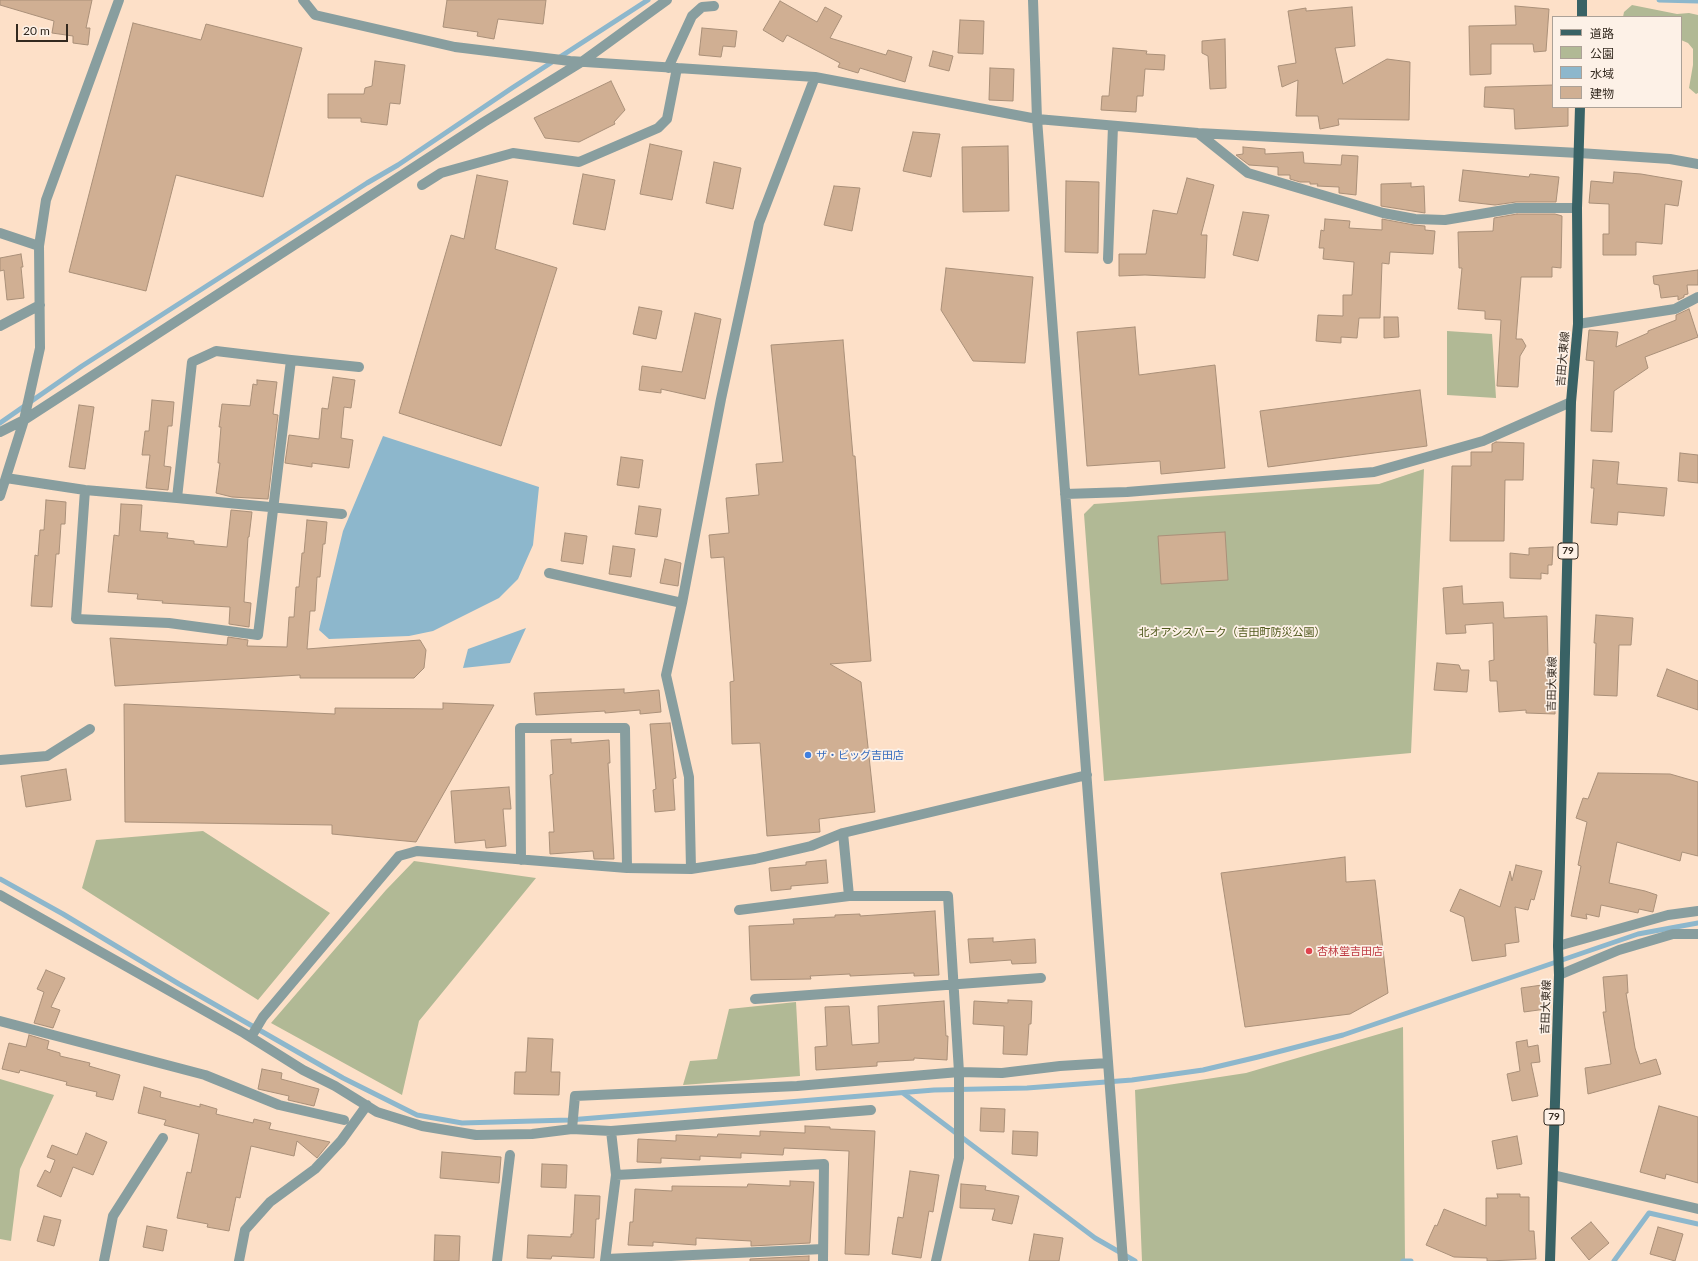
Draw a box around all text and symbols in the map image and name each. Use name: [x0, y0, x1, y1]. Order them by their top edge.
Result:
scale bar: [18, 16, 70, 42]
legend: [1552, 16, 1682, 108]
text: 20 m: [23, 23, 50, 38]
text: 道路: [1590, 26, 1614, 41]
text: 公園: [1590, 46, 1614, 61]
text: 水域: [1590, 66, 1614, 81]
text: 建物: [1590, 86, 1614, 101]
street label: 吉田大東線: [1554, 331, 1572, 387]
road number: 79: [1558, 543, 1578, 559]
park label: 北オアシスパーク（吉田町防災公園）: [1139, 625, 1325, 639]
street label: 吉田大東線: [1545, 656, 1559, 712]
place label: ザ・ビッグ吉田店: [816, 748, 904, 762]
marker: ザ・ビッグ吉田店: [803, 750, 813, 760]
place label: 杏林堂吉田店: [1317, 944, 1383, 958]
marker: 杏林堂吉田店: [1304, 946, 1314, 956]
street label: 吉田大東線: [1538, 979, 1554, 1035]
road number: 79: [1544, 1109, 1564, 1125]

